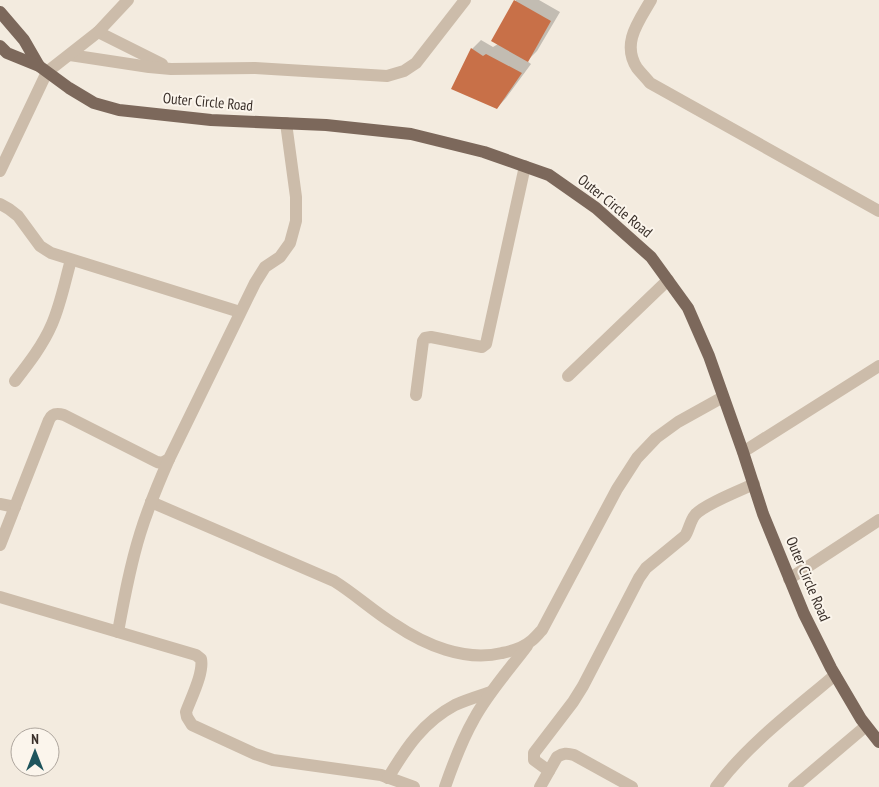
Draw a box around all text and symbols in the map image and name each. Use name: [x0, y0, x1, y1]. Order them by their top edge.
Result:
street label: Outer Circle Road: [162, 88, 254, 115]
street label: Outer Circle Road: [574, 170, 656, 241]
street label: Outer Circle Road: [782, 534, 835, 624]
north arrow: [10, 727, 60, 777]
text: N: [31, 730, 39, 748]

